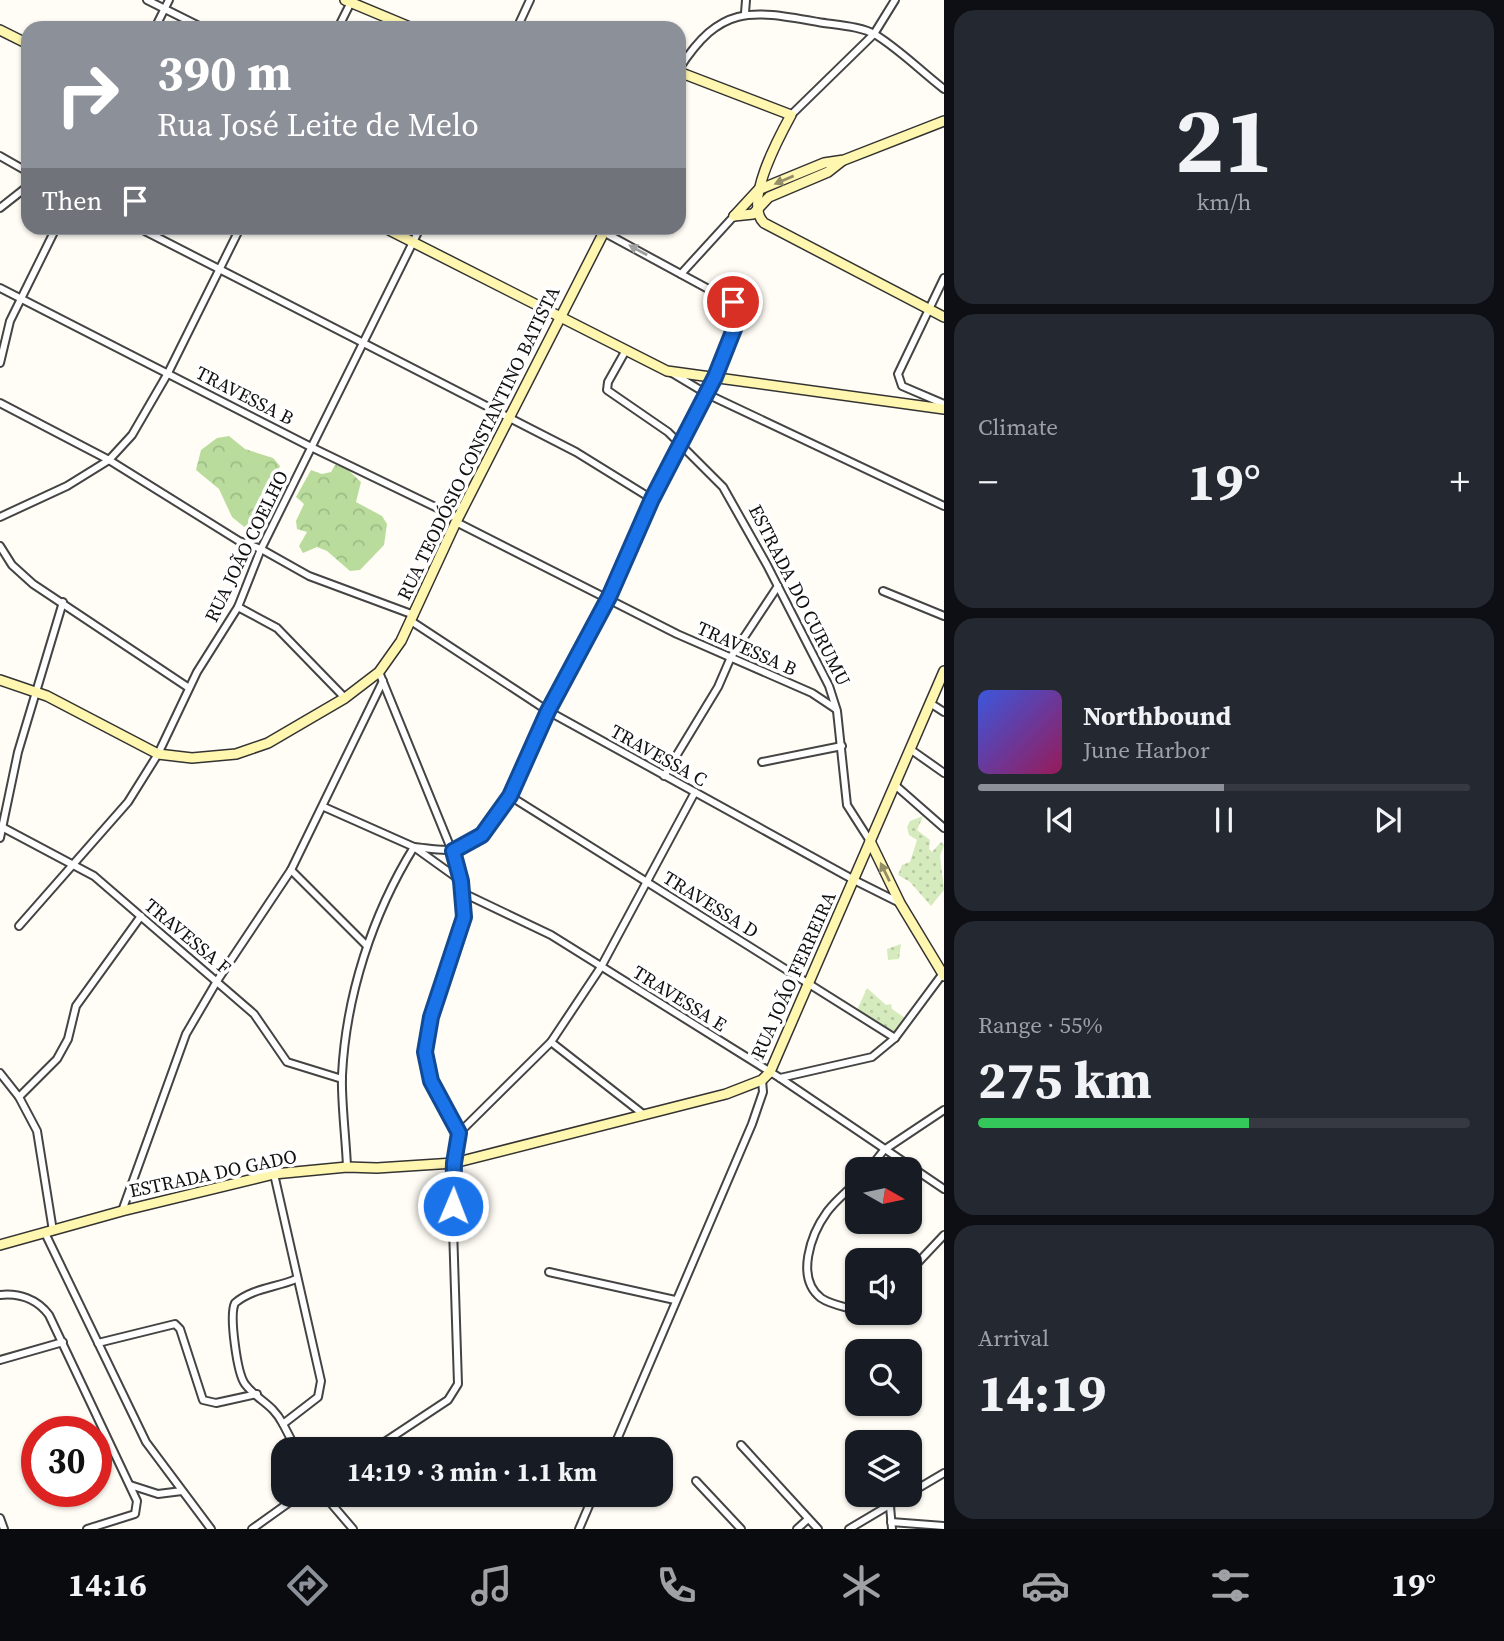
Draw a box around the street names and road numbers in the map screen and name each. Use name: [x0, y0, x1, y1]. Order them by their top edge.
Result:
street label: RUA TEODÓSIO CONSTANTINO BATISTA: [390, 281, 566, 604]
street label: TRAVESSA B: [192, 359, 298, 431]
street label: RUA JOÃO COELHO: [198, 466, 294, 626]
street label: ESTRADA DO CURUMU: [743, 500, 857, 690]
street label: TRAVESSA B: [693, 614, 801, 682]
street label: TRAVESSA C: [606, 718, 712, 792]
street label: TRAVESSA D: [658, 864, 764, 944]
street label: RUA JOÃO FERREIRA: [744, 887, 842, 1063]
street label: TRAVESSA F: [139, 892, 237, 980]
street label: TRAVESSA E: [628, 959, 732, 1037]
street label: ESTRADA DO GADO: [127, 1143, 299, 1203]

